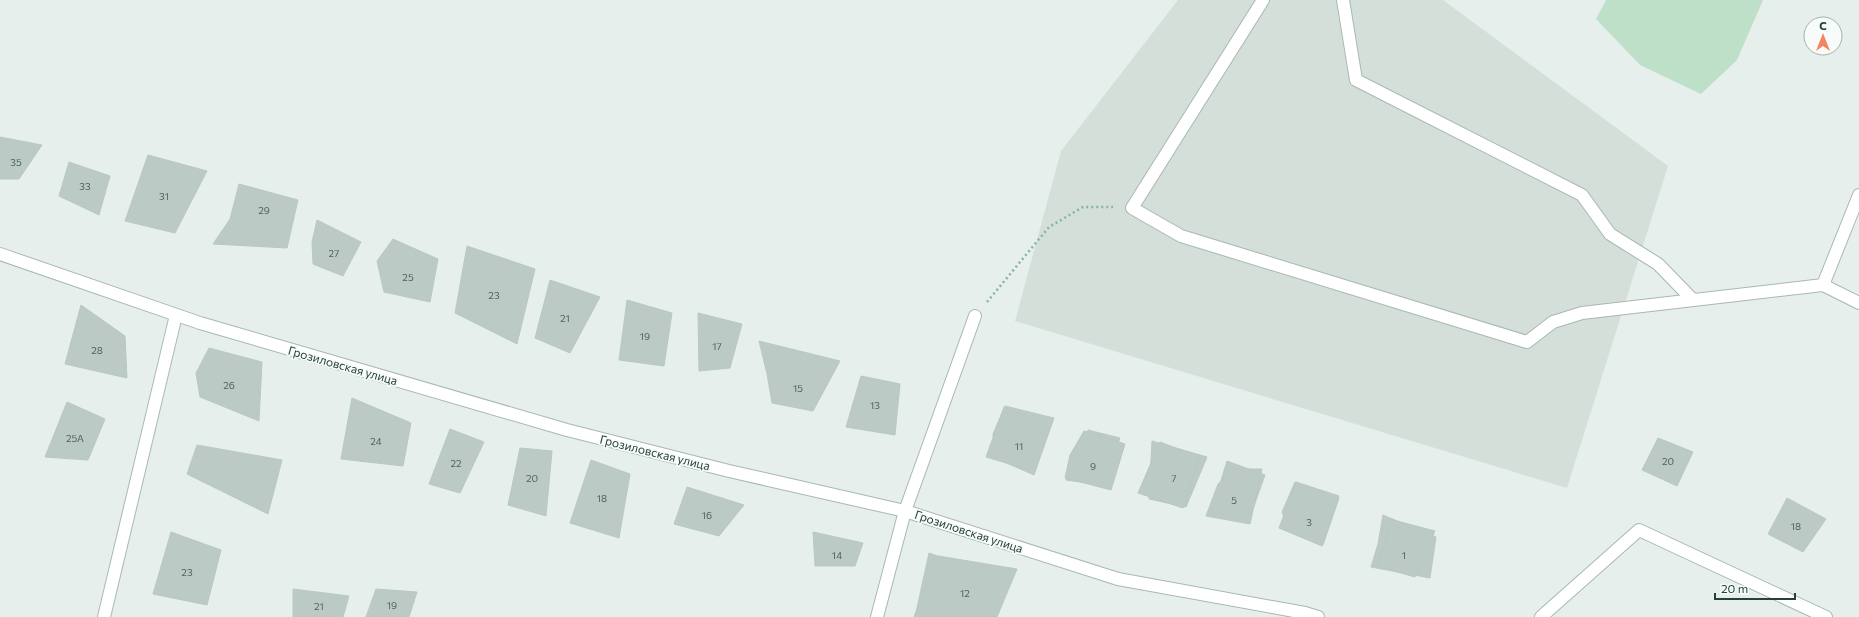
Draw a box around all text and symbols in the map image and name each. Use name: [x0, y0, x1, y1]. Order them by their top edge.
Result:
north arrow: [1803, 16, 1843, 56]
text: С: [1819, 19, 1827, 32]
house number: 35: [10, 156, 22, 168]
house number: 33: [79, 180, 91, 192]
house number: 31: [159, 190, 169, 202]
house number: 29: [258, 204, 270, 216]
house number: 27: [329, 247, 339, 259]
house number: 25: [402, 271, 414, 283]
house number: 23: [488, 289, 500, 301]
house number: 21: [560, 312, 570, 324]
house number: 19: [640, 330, 650, 342]
house number: 17: [712, 340, 722, 352]
street label: Грозиловская улица: [287, 343, 399, 387]
house number: 28: [91, 344, 103, 356]
house number: 26: [223, 379, 235, 391]
house number: 15: [793, 382, 803, 394]
house number: 13: [870, 399, 880, 411]
house number: 25А: [66, 432, 84, 444]
street label: Грозиловская улица: [598, 432, 712, 472]
house number: 24: [370, 435, 382, 447]
house number: 11: [1015, 440, 1023, 452]
house number: 20: [1662, 455, 1674, 467]
house number: 22: [450, 457, 462, 469]
house number: 9: [1090, 460, 1096, 472]
house number: 20: [526, 472, 538, 484]
house number: 7: [1171, 472, 1177, 484]
house number: 18: [597, 492, 607, 504]
house number: 5: [1231, 494, 1237, 506]
street label: Грозиловская улица: [913, 507, 1025, 555]
house number: 16: [702, 509, 712, 521]
house number: 3: [1306, 516, 1312, 528]
house number: 18: [1791, 520, 1801, 532]
house number: 14: [832, 549, 842, 561]
house number: 1: [1402, 549, 1406, 561]
house number: 23: [181, 566, 193, 578]
scale bar: [1715, 575, 1795, 601]
text: 20 m: [1721, 581, 1748, 595]
house number: 12: [960, 587, 970, 599]
house number: 19: [387, 599, 397, 611]
house number: 21: [314, 600, 324, 612]

